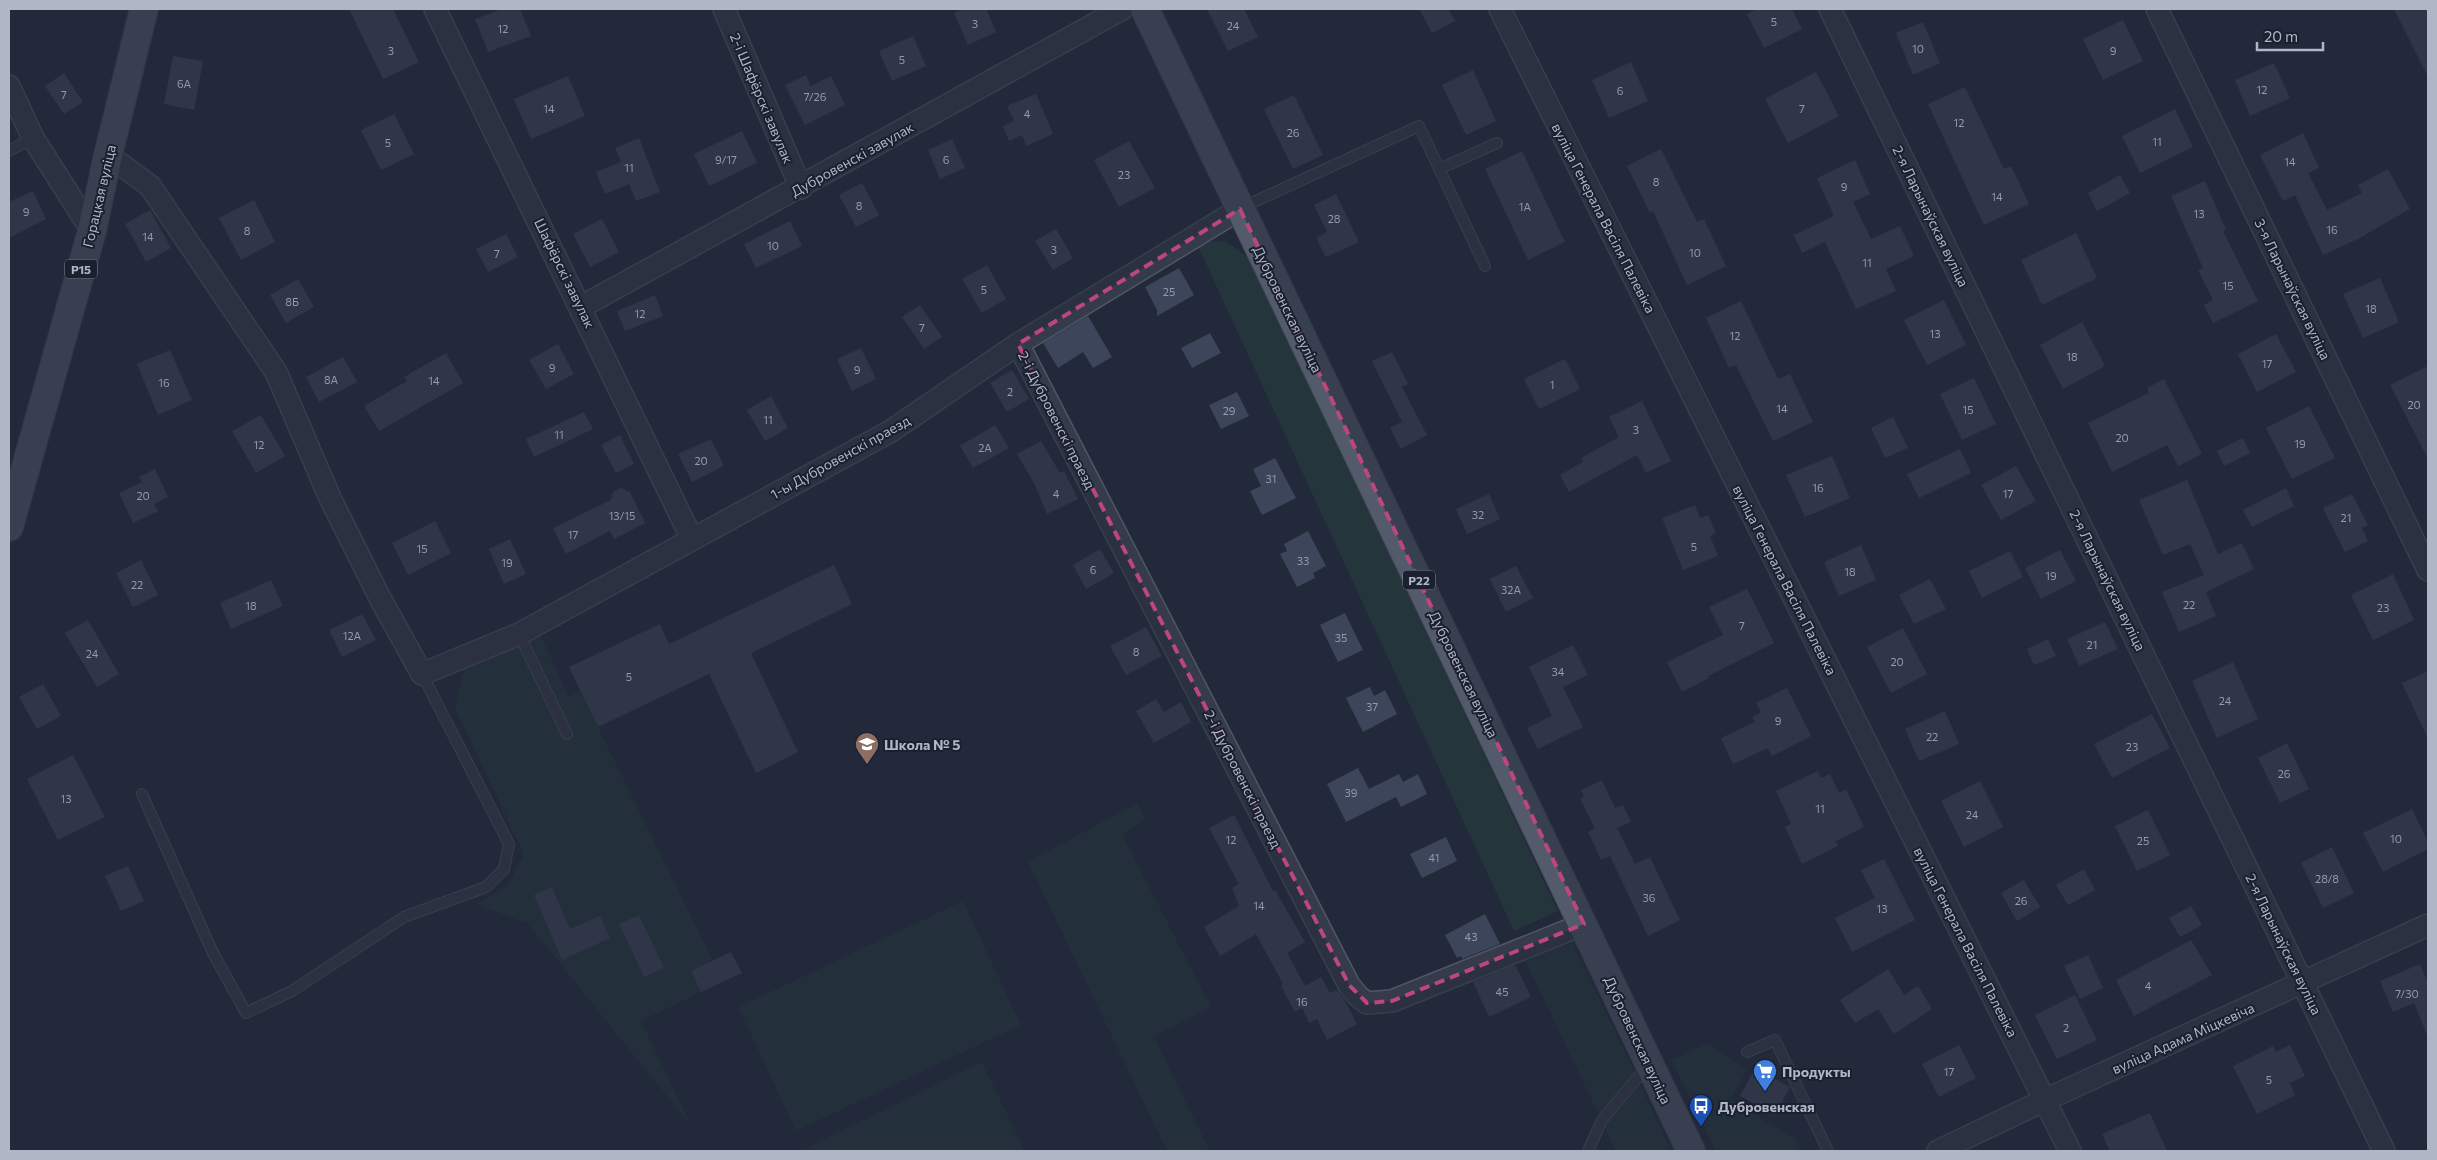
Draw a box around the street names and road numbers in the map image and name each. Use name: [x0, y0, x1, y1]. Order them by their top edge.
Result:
street label: 2-і Шафёрскі завулак: [727, 30, 797, 166]
street label: Дубровенскі завулак: [788, 118, 917, 200]
street label: вуліца Генерала Васіля Палевіка: [1549, 120, 1659, 316]
street label: Горацкая вуліца: [79, 143, 119, 249]
street label: 2-я Ларынаўская вуліца: [1889, 143, 1973, 289]
street label: Шафёрскі завулак: [531, 215, 599, 331]
street label: 3-я Ларынаўская вуліца: [2251, 216, 2335, 362]
street label: Дубровенская вуліца: [1250, 243, 1326, 375]
road number: Р15: [65, 260, 97, 278]
street label: 2-і Дубровенскі праезд: [1015, 348, 1099, 492]
street label: 1-ы Дубровенскі праезд: [767, 411, 913, 503]
street label: вуліца Генерала Васіля Палевіка: [1730, 482, 1840, 678]
street label: 2-я Ларынаўская вуліца: [2066, 507, 2150, 653]
road number: Р22: [1403, 570, 1435, 590]
street label: Дубровенская вуліца: [1426, 608, 1502, 740]
street label: 2-і Дубровенскі праезд: [1201, 707, 1285, 851]
street label: вуліца Генерала Васіля Палевіка: [1911, 844, 2021, 1040]
street label: 2-я Ларынаўская вуліца: [2242, 871, 2326, 1017]
street label: Дубровенская вуліца: [1601, 973, 1675, 1107]
street label: вуліца Адама Міцкевіча: [2109, 999, 2257, 1077]

